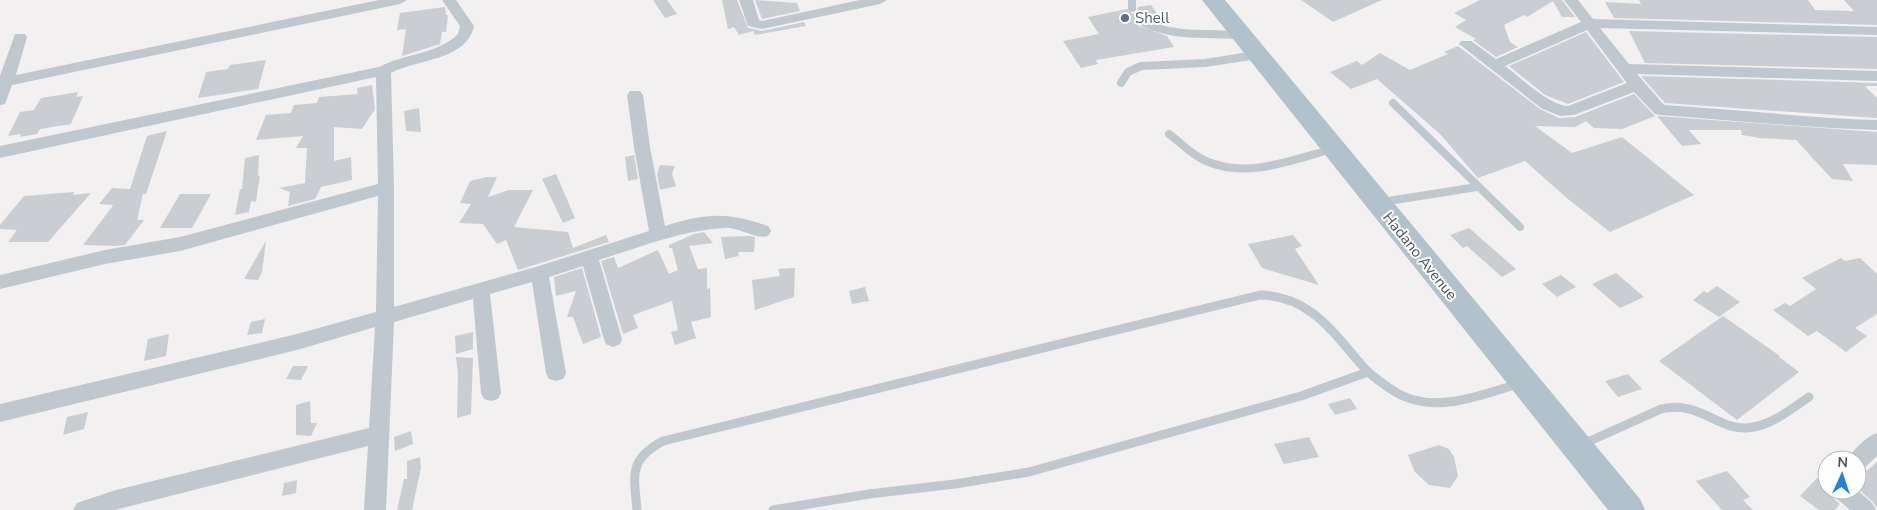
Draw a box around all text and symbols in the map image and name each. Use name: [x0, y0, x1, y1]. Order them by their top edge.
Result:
place label: Shell: [1135, 8, 1170, 28]
marker: Shell: [1119, 12, 1131, 24]
street label: Hadano Avenue: [1378, 208, 1462, 304]
north arrow: [1817, 450, 1867, 500]
text: N: [1837, 453, 1848, 472]

